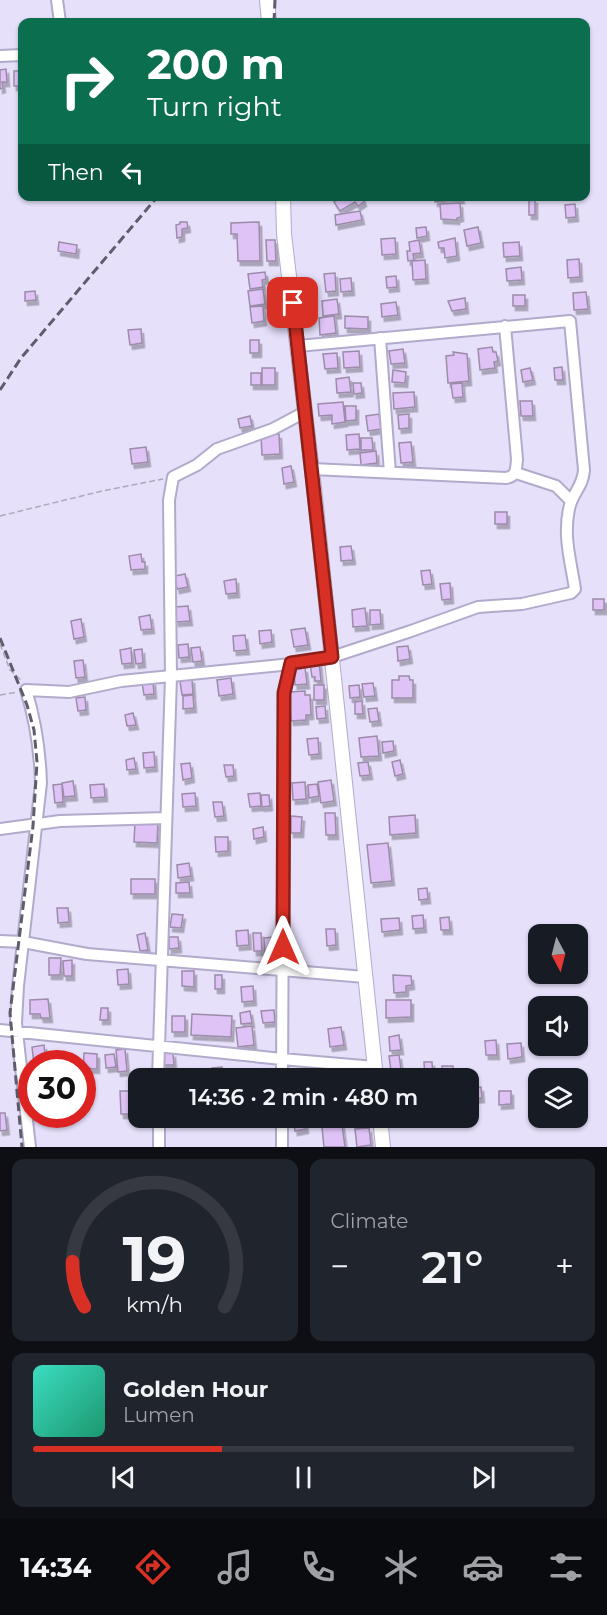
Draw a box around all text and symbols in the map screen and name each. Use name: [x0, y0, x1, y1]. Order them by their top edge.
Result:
text: 200 m: [147, 38, 285, 90]
icon: right: [48, 42, 126, 120]
text: Turn right: [147, 90, 282, 123]
icon: left: [116, 156, 149, 189]
text: Then: [48, 159, 104, 186]
pin: [267, 277, 318, 328]
icon: arrive: [276, 286, 309, 319]
position arrow: [251, 915, 315, 979]
north arrow: [528, 924, 588, 984]
map controls: [528, 924, 588, 1128]
button: sound: [528, 996, 588, 1056]
speed limit sign: 30: [18, 1050, 96, 1128]
button: layers: [528, 1068, 588, 1128]
text: 14:36 · 2 min · 480 m: [189, 1084, 418, 1111]
text: Climate: [331, 1209, 408, 1233]
text: 19: [123, 1221, 187, 1297]
text: 21°: [421, 1239, 483, 1294]
text: −: [331, 1246, 349, 1286]
text: +: [555, 1246, 574, 1286]
text: km/h: [126, 1291, 183, 1317]
text: Golden Hour: [123, 1376, 268, 1403]
text: Lumen: [123, 1403, 195, 1427]
icon: previous: [107, 1461, 140, 1494]
icon: pause: [287, 1461, 320, 1494]
icon: next: [467, 1461, 500, 1494]
icon: directions: [132, 1546, 174, 1588]
icon: music: [214, 1546, 256, 1588]
icon: phone: [297, 1546, 339, 1588]
icon: climate: [380, 1546, 422, 1588]
icon: car: [462, 1546, 504, 1588]
icon: filters: [545, 1546, 587, 1588]
text: 14:34: [20, 1551, 91, 1584]

